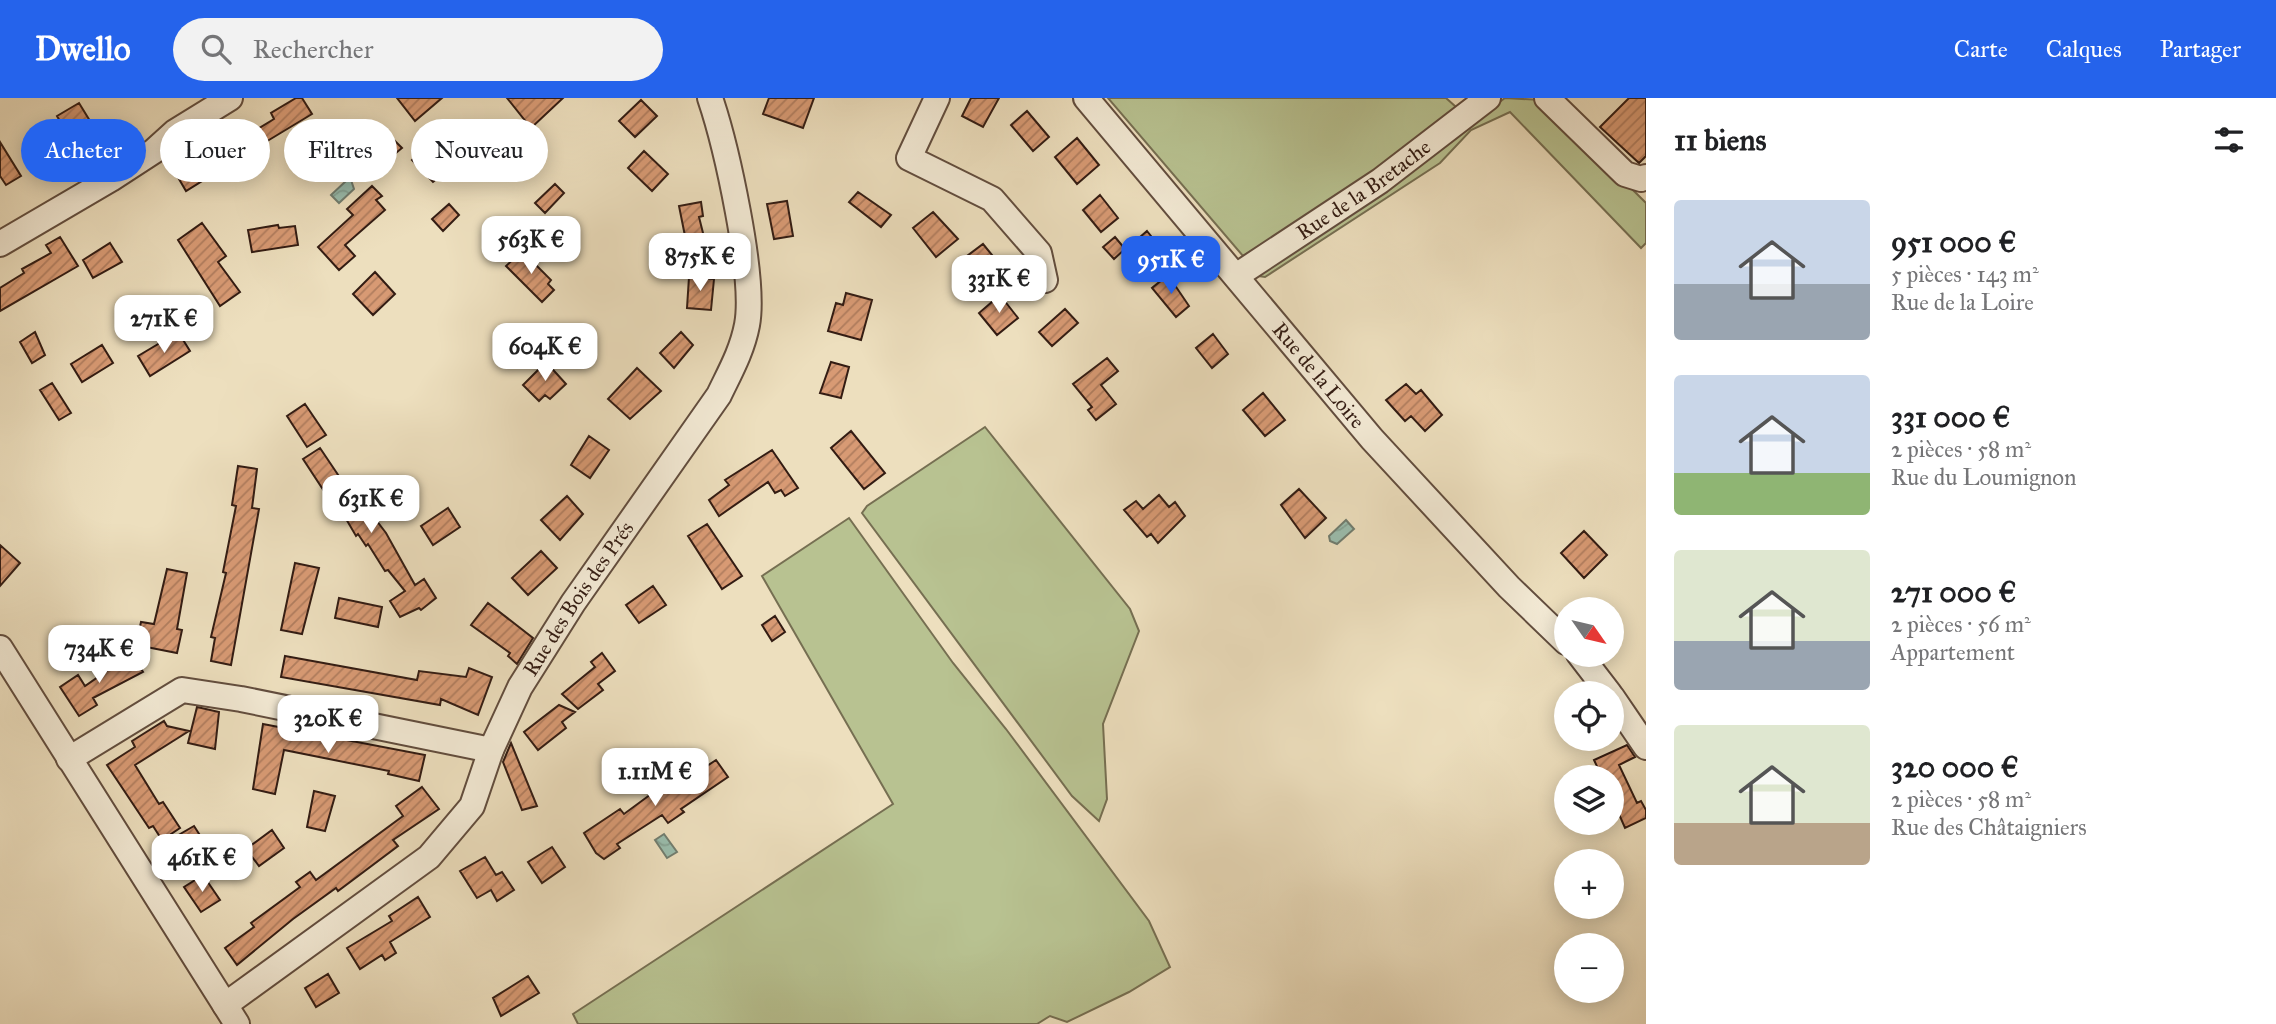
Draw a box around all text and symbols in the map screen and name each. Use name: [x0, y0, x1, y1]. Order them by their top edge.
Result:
search box: [173, 18, 663, 81]
text: Dwello: [35, 29, 131, 69]
icon: search: [197, 30, 235, 68]
text: Rechercher: [253, 33, 373, 65]
text: Carte: [1954, 34, 2008, 64]
text: Calques: [2046, 34, 2122, 64]
text: Partager: [2160, 34, 2241, 64]
chip: Acheter: [21, 119, 146, 182]
chip: Louer: [160, 119, 270, 182]
chip: Filtres: [284, 119, 397, 182]
chip: Nouveau: [411, 119, 548, 182]
icon: filters: [2210, 121, 2248, 159]
text: 11 biens: [1674, 122, 1766, 158]
street label: Rue de la Bretache: [1292, 134, 1436, 246]
pin: 563K €: [474, 216, 588, 276]
text: 951 000 €: [1891, 224, 2016, 260]
text: 563K €: [498, 225, 564, 253]
icon: home: [1730, 228, 1814, 312]
pin: 875K €: [643, 234, 757, 293]
pin: 951K €: [1114, 236, 1228, 296]
text: 875K €: [665, 242, 735, 270]
text: 951K €: [1137, 245, 1205, 273]
pin: 331K €: [942, 256, 1056, 315]
text: 5 pièces · 143 m²: [1891, 260, 2039, 288]
text: 331K €: [968, 264, 1030, 292]
text: Rue de la Loire: [1891, 288, 2034, 316]
pin: 271K €: [107, 296, 221, 355]
text: 271K €: [130, 304, 198, 332]
street label: Rue de la Loire: [1267, 317, 1371, 434]
pin: 604K €: [488, 324, 602, 383]
text: 604K €: [508, 332, 582, 360]
text: 331 000 €: [1891, 399, 2010, 435]
icon: home: [1730, 403, 1814, 487]
text: 2 pièces · 58 m²: [1891, 435, 2031, 463]
text: Rue du Loumignon: [1891, 463, 2077, 491]
pin: 631K €: [314, 476, 428, 535]
text: 631K €: [338, 484, 404, 512]
street label: Rue des Bois des Prés: [517, 516, 639, 681]
text: 271 000 €: [1891, 574, 2016, 610]
icon: home: [1730, 578, 1814, 662]
north arrow: [1554, 597, 1624, 667]
map controls: [1554, 597, 1624, 1003]
text: 2 pièces · 56 m²: [1891, 610, 2031, 638]
pin: 734K €: [42, 626, 156, 685]
text: 734K €: [64, 634, 134, 662]
text: Appartement: [1891, 638, 2015, 666]
button: locate: [1554, 681, 1624, 751]
pin: 320K €: [271, 696, 385, 755]
text: 320K €: [293, 704, 363, 732]
pin: 1.11M €: [590, 748, 720, 808]
text: 320 000 €: [1891, 749, 2019, 785]
icon: home: [1730, 753, 1814, 837]
text: 1.11M €: [618, 757, 692, 785]
button: layers: [1554, 765, 1624, 835]
text: 2 pièces · 58 m²: [1891, 785, 2031, 813]
text: Rue des Châtaigniers: [1891, 813, 2087, 841]
pin: 461K €: [145, 834, 259, 894]
text: 461K €: [168, 843, 236, 871]
button: +: [1554, 849, 1624, 919]
button: −: [1554, 933, 1624, 1003]

